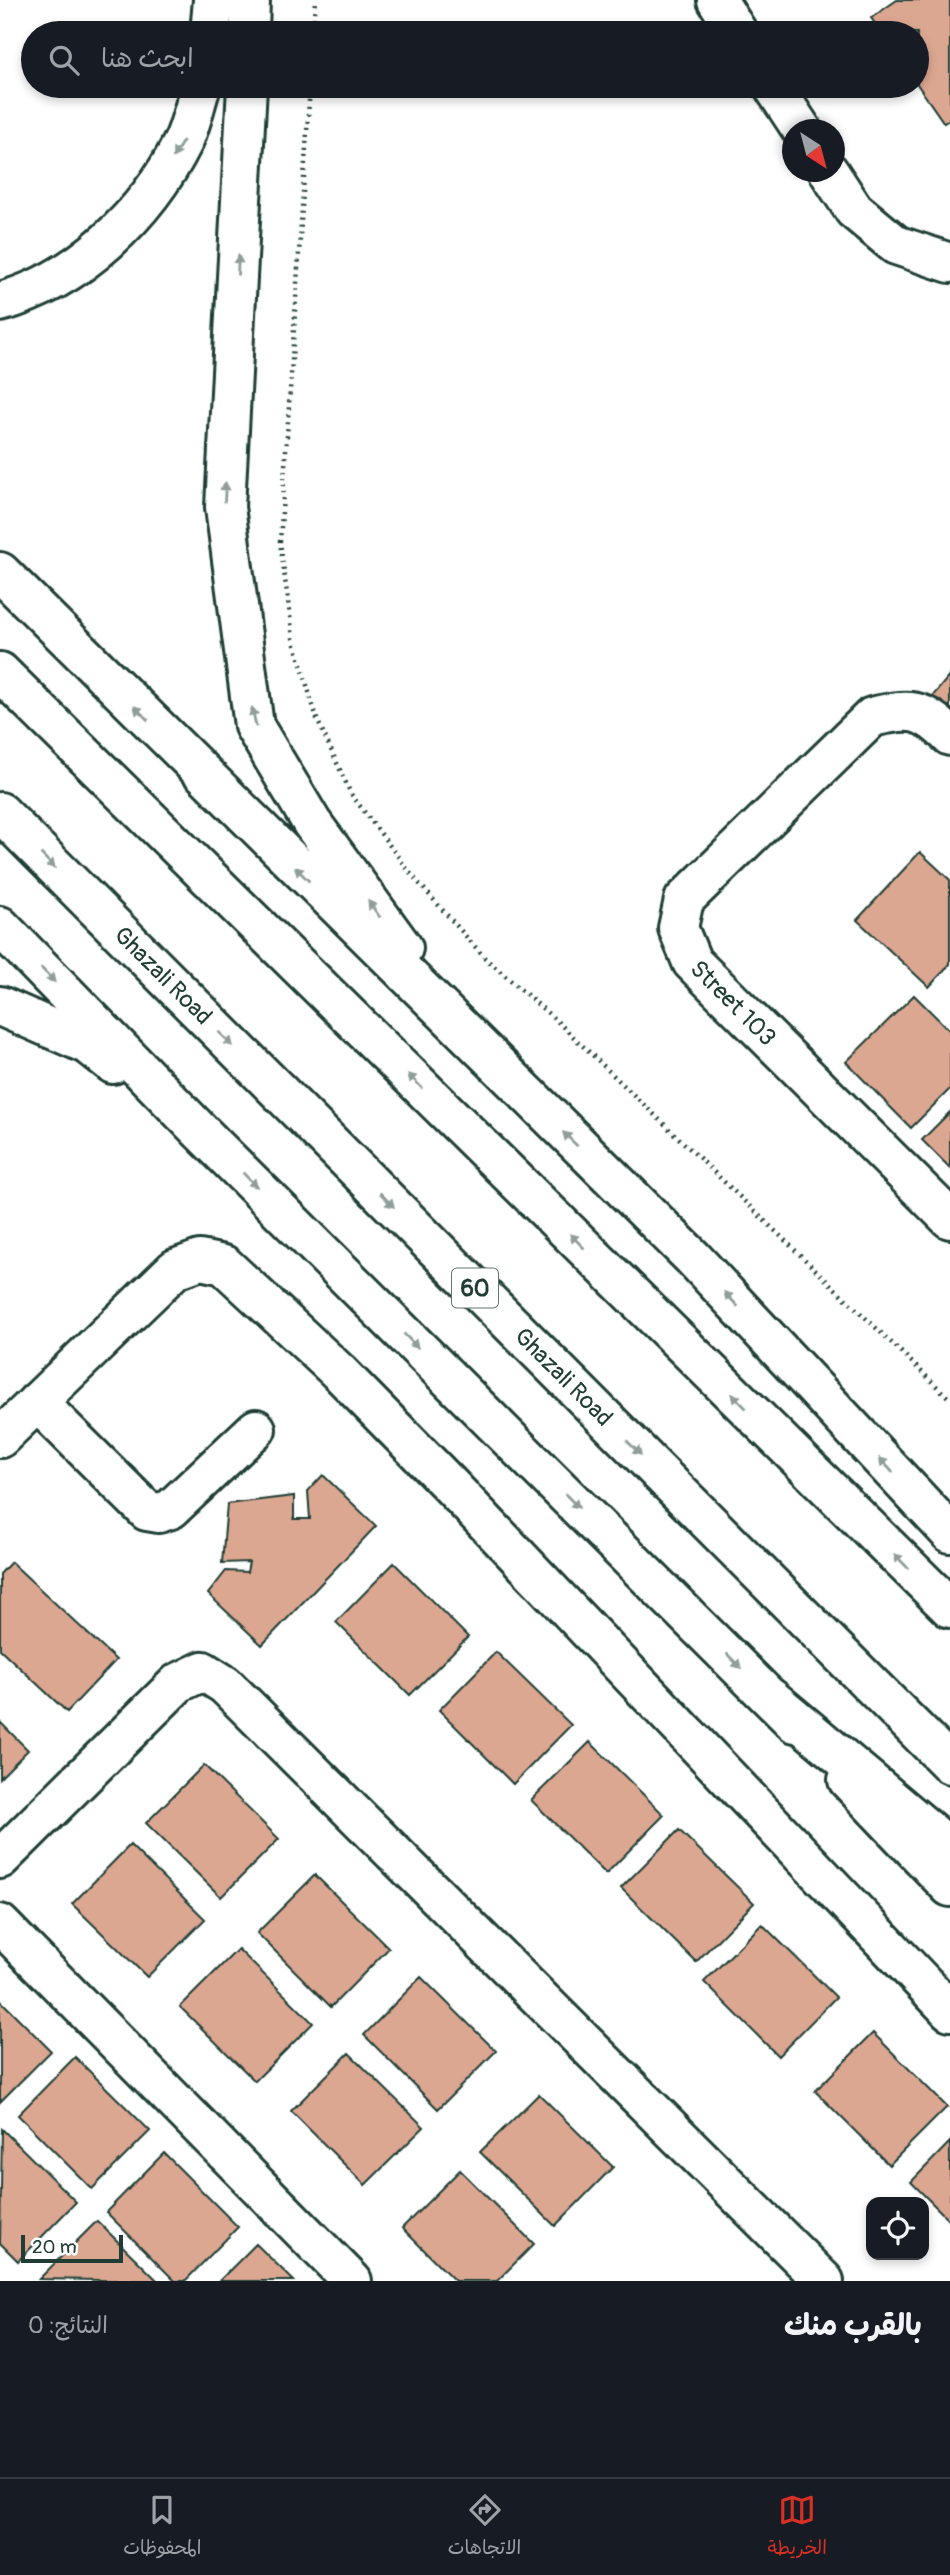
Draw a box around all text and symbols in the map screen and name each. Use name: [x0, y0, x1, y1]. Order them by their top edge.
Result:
search box: [21, 21, 929, 98]
icon: search: [45, 41, 83, 79]
text: ابحث هنا: [101, 43, 194, 75]
north arrow: [782, 119, 845, 182]
one-way arrow: [171, 140, 184, 159]
one-way arrow: [233, 254, 244, 276]
one-way arrow: [220, 481, 231, 503]
one-way arrow: [133, 705, 150, 722]
one-way arrow: [248, 706, 259, 728]
one-way arrow: [40, 852, 57, 869]
one-way arrow: [295, 866, 311, 883]
one-way arrow: [368, 900, 382, 918]
street label: Ghazali Road: [108, 920, 218, 1031]
street label: Street 103: [684, 954, 782, 1052]
one-way arrow: [39, 966, 55, 983]
one-way arrow: [218, 1030, 234, 1047]
one-way arrow: [407, 1073, 424, 1090]
one-way arrow: [561, 1130, 578, 1147]
one-way arrow: [241, 1172, 258, 1189]
one-way arrow: [379, 1192, 395, 1208]
one-way arrow: [570, 1233, 586, 1250]
road number: 60: [452, 1268, 498, 1308]
one-way arrow: [723, 1291, 739, 1308]
street label: Ghazali Road: [509, 1322, 619, 1432]
one-way arrow: [402, 1332, 419, 1348]
one-way arrow: [731, 1392, 748, 1409]
one-way arrow: [626, 1439, 643, 1456]
one-way arrow: [879, 1457, 895, 1474]
one-way arrow: [564, 1492, 580, 1509]
one-way arrow: [893, 1552, 910, 1569]
one-way arrow: [725, 1653, 742, 1670]
map controls: [866, 2197, 929, 2260]
button: locate: [866, 2197, 929, 2260]
scale bar: [21, 2232, 122, 2264]
text: 20 m: [32, 2235, 77, 2259]
text: بالقرب منك: [784, 2307, 922, 2344]
text: النتائج: 0: [28, 2311, 108, 2340]
tab: المحفوظات: [123, 2491, 201, 2564]
tab: الاتجاهات: [448, 2491, 521, 2564]
tab: الخريطة: [768, 2491, 827, 2564]

